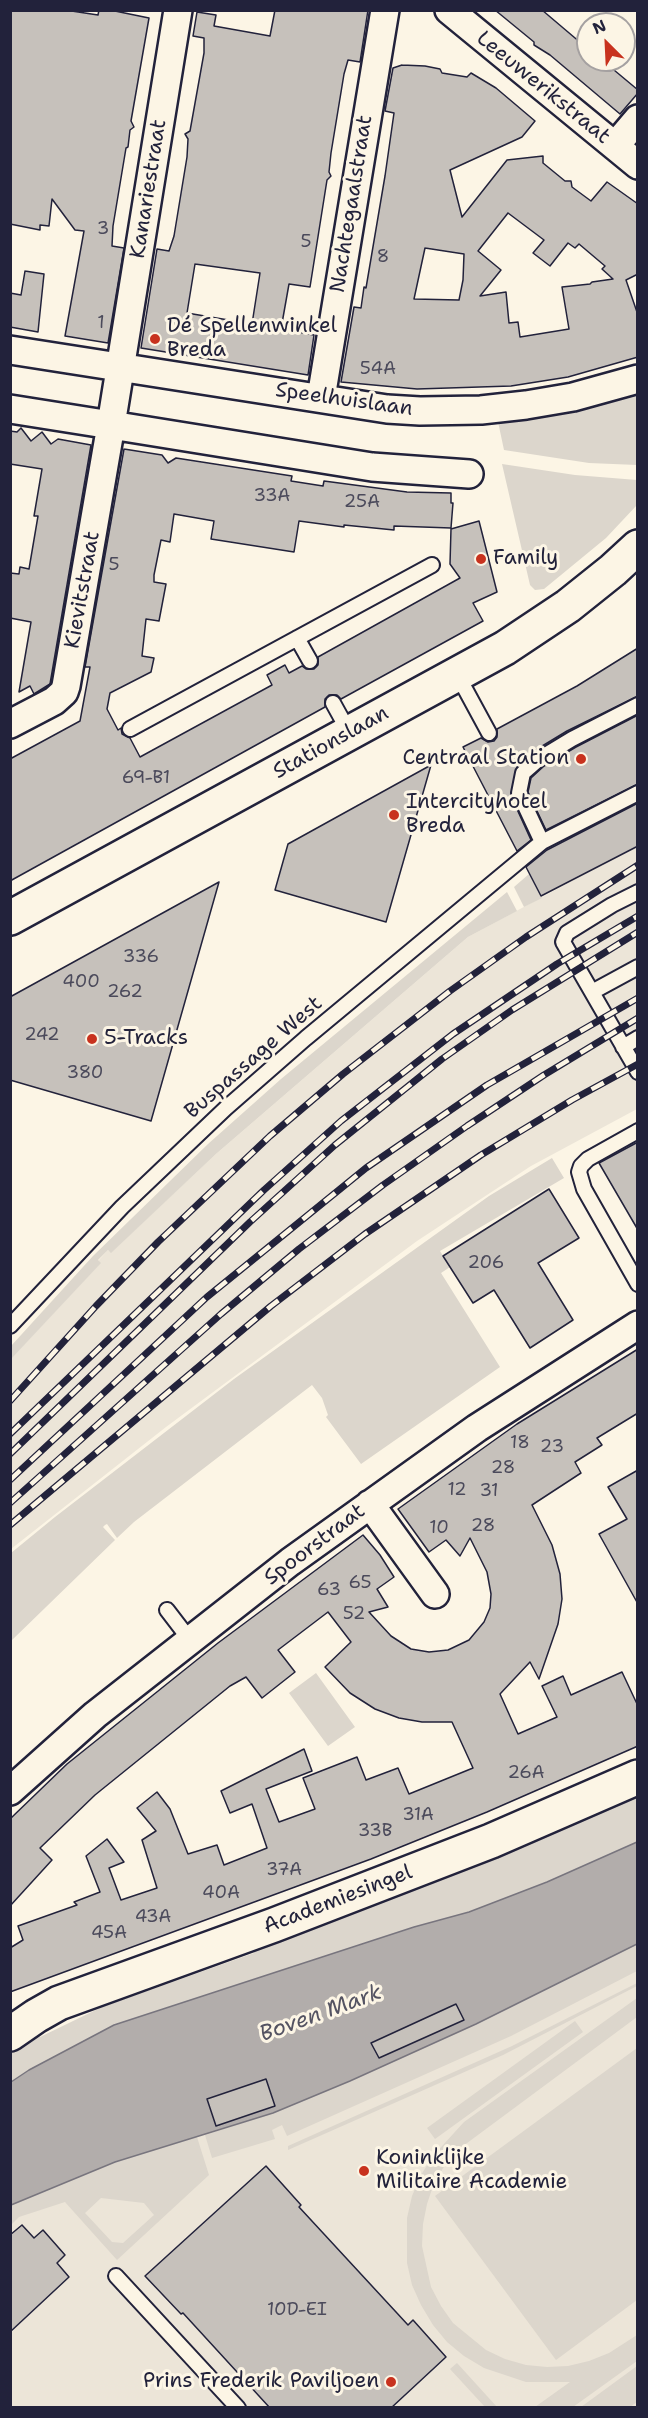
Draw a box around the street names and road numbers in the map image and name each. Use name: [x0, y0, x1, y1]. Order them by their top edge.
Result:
street label: Leeuwerikstraat: [471, 26, 615, 150]
street label: Nachtegaalstraat: [326, 113, 378, 295]
street label: Kanariestraat: [126, 118, 172, 260]
street label: Speelhuislaan: [274, 378, 414, 422]
street label: Kievitstraat: [60, 529, 106, 651]
street label: Stationslaan: [269, 701, 393, 785]
street label: Buspassage West: [180, 991, 328, 1125]
street label: Spoorstraat: [260, 1499, 370, 1591]
street label: Academiesingel: [260, 1860, 416, 1940]

